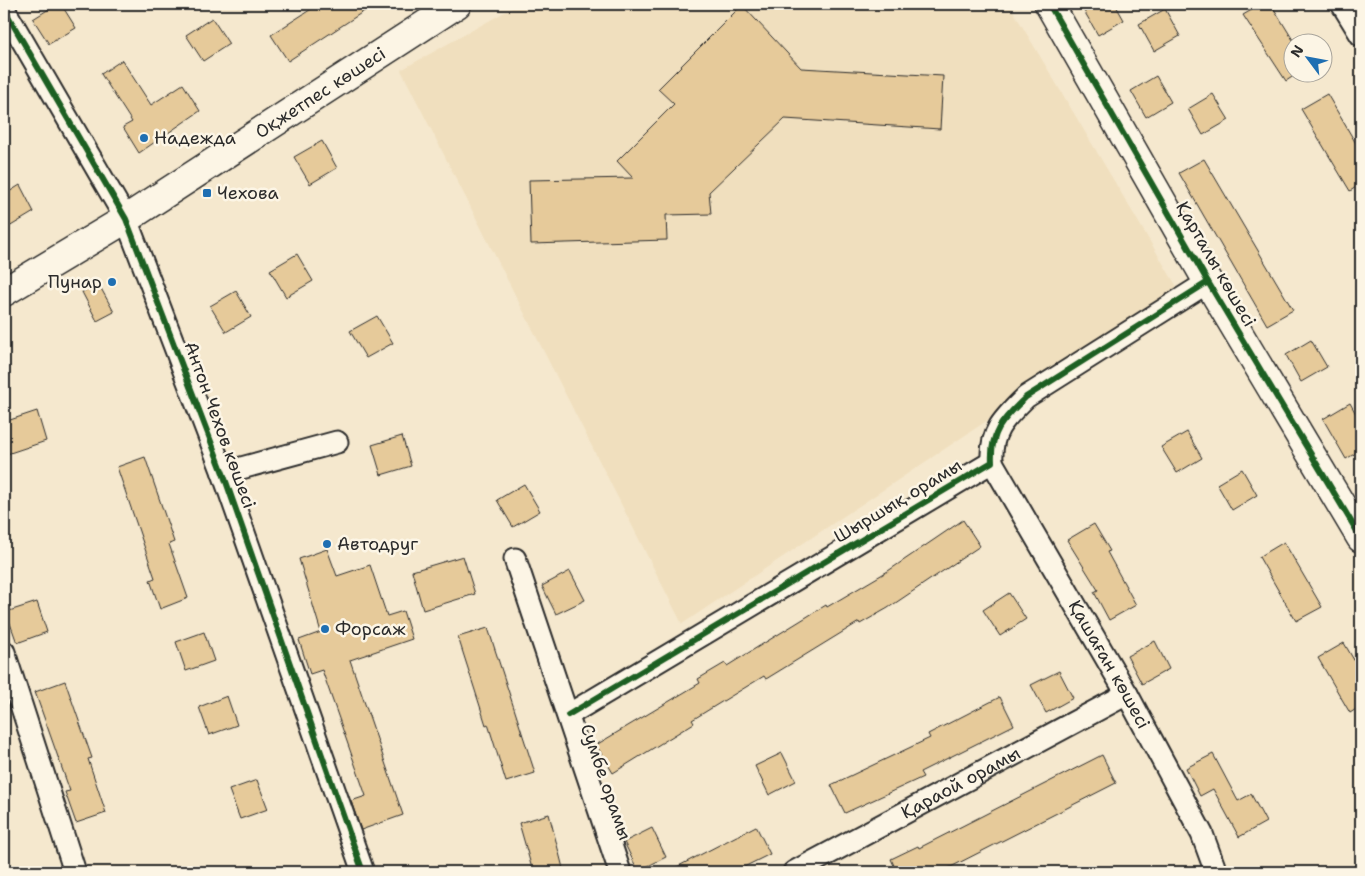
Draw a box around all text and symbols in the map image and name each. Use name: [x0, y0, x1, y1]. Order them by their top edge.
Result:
north arrow: [1282, 32, 1332, 82]
street label: Оқжетпес көшесі: [250, 41, 390, 144]
text: N: [1286, 42, 1308, 61]
place label: Надежда: [154, 126, 236, 150]
marker: Надежда: [138, 132, 150, 144]
place label: Чехова: [217, 181, 279, 205]
marker: Чехова: [201, 187, 213, 199]
street label: Қарталы көшесі: [1170, 197, 1262, 331]
place label: Пунар: [48, 270, 102, 294]
marker: Пунар: [106, 276, 118, 288]
street label: Антон Чехов көшесі: [179, 338, 261, 512]
street label: Шыршық орамы: [830, 453, 966, 549]
place label: Автодруг: [337, 532, 418, 556]
marker: Автодруг: [321, 538, 333, 550]
street label: Қашаған көшесі: [1063, 596, 1156, 733]
place label: Форсаж: [335, 617, 406, 641]
marker: Форсаж: [319, 623, 331, 635]
street label: Сумбе орамы: [575, 721, 637, 843]
street label: Қараой орамы: [897, 741, 1025, 825]

